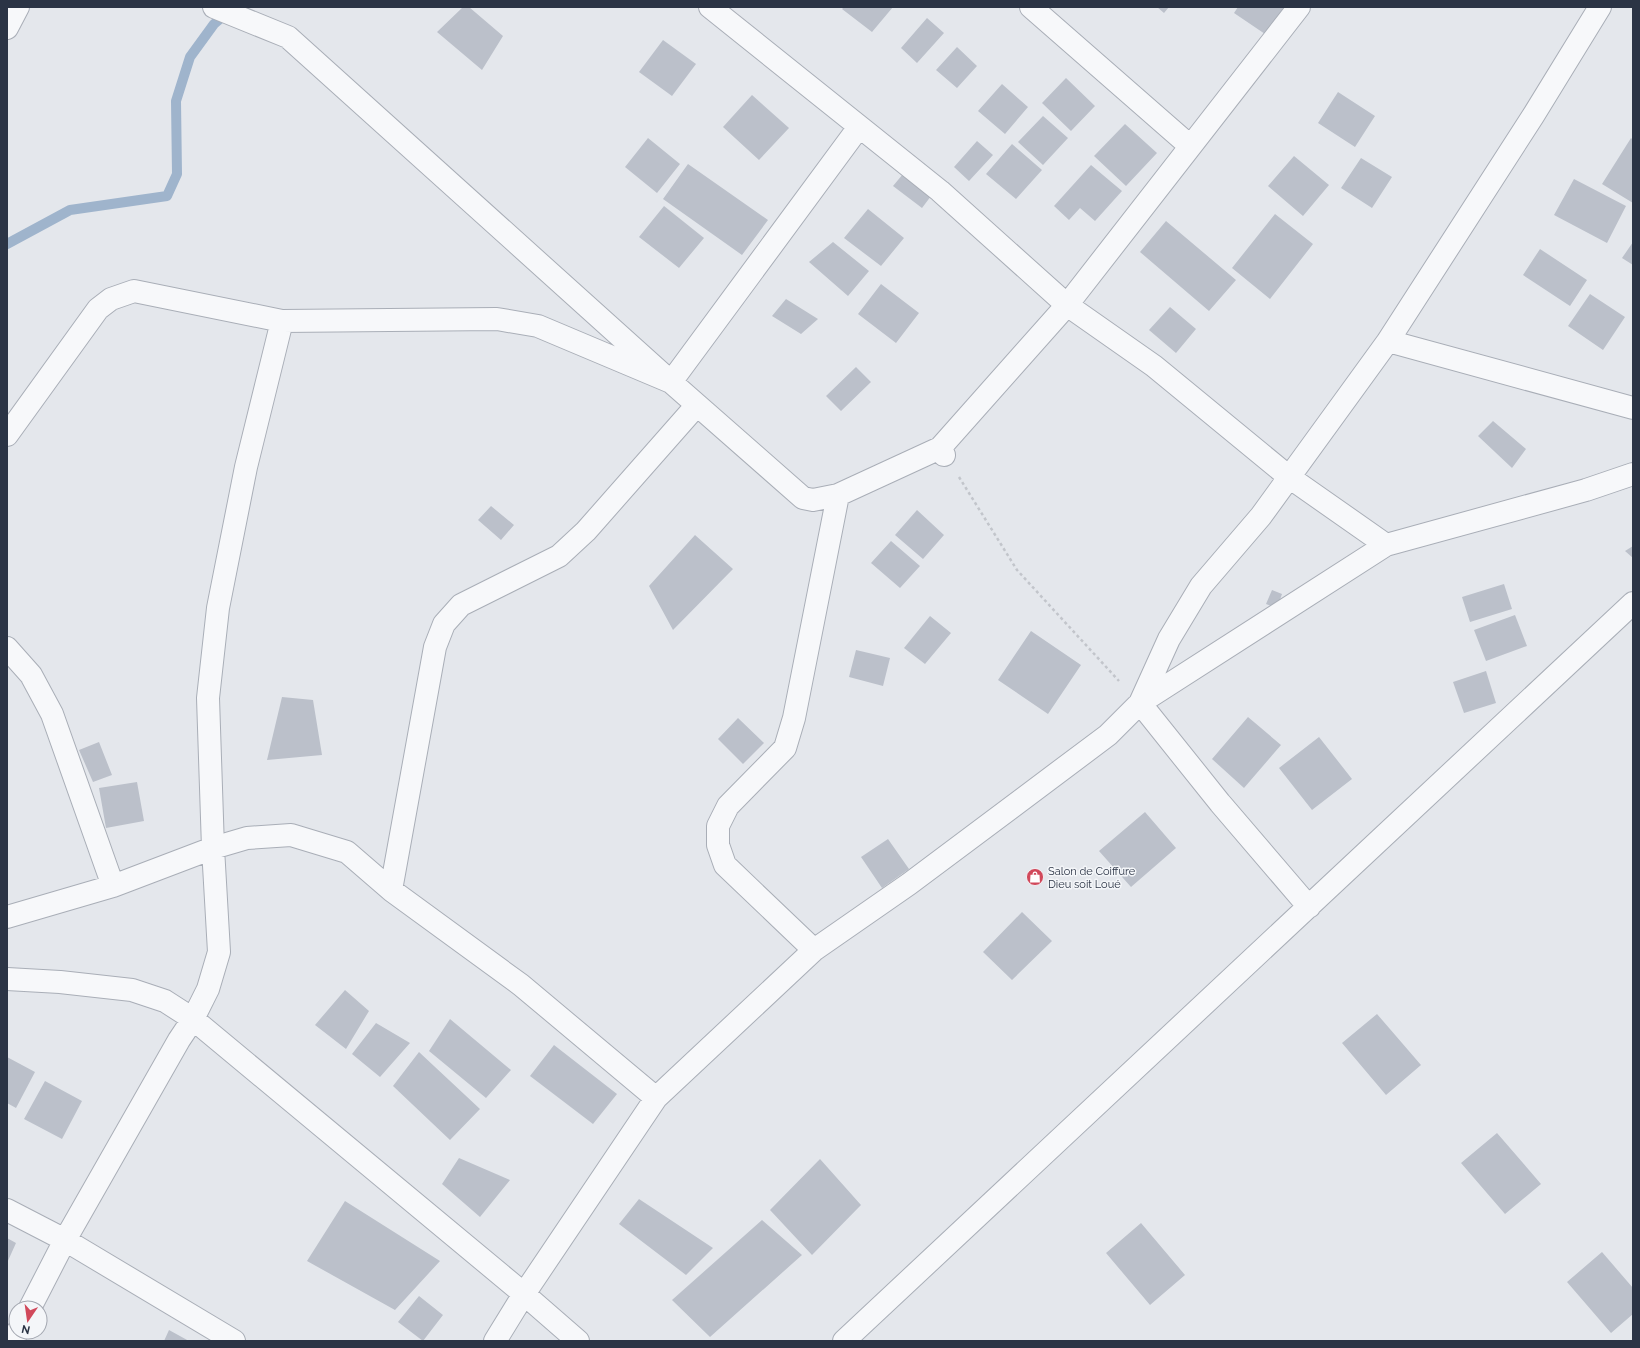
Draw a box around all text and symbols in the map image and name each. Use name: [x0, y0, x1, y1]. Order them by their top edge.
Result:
place label: Salon de Coiffure Dieu soit Loué: [1048, 865, 1136, 891]
shop icon: Salon de Coiffure Dieu soit Loué: [1025, 867, 1045, 887]
north arrow: [8, 1300, 48, 1340]
text: N: [20, 1322, 31, 1337]

